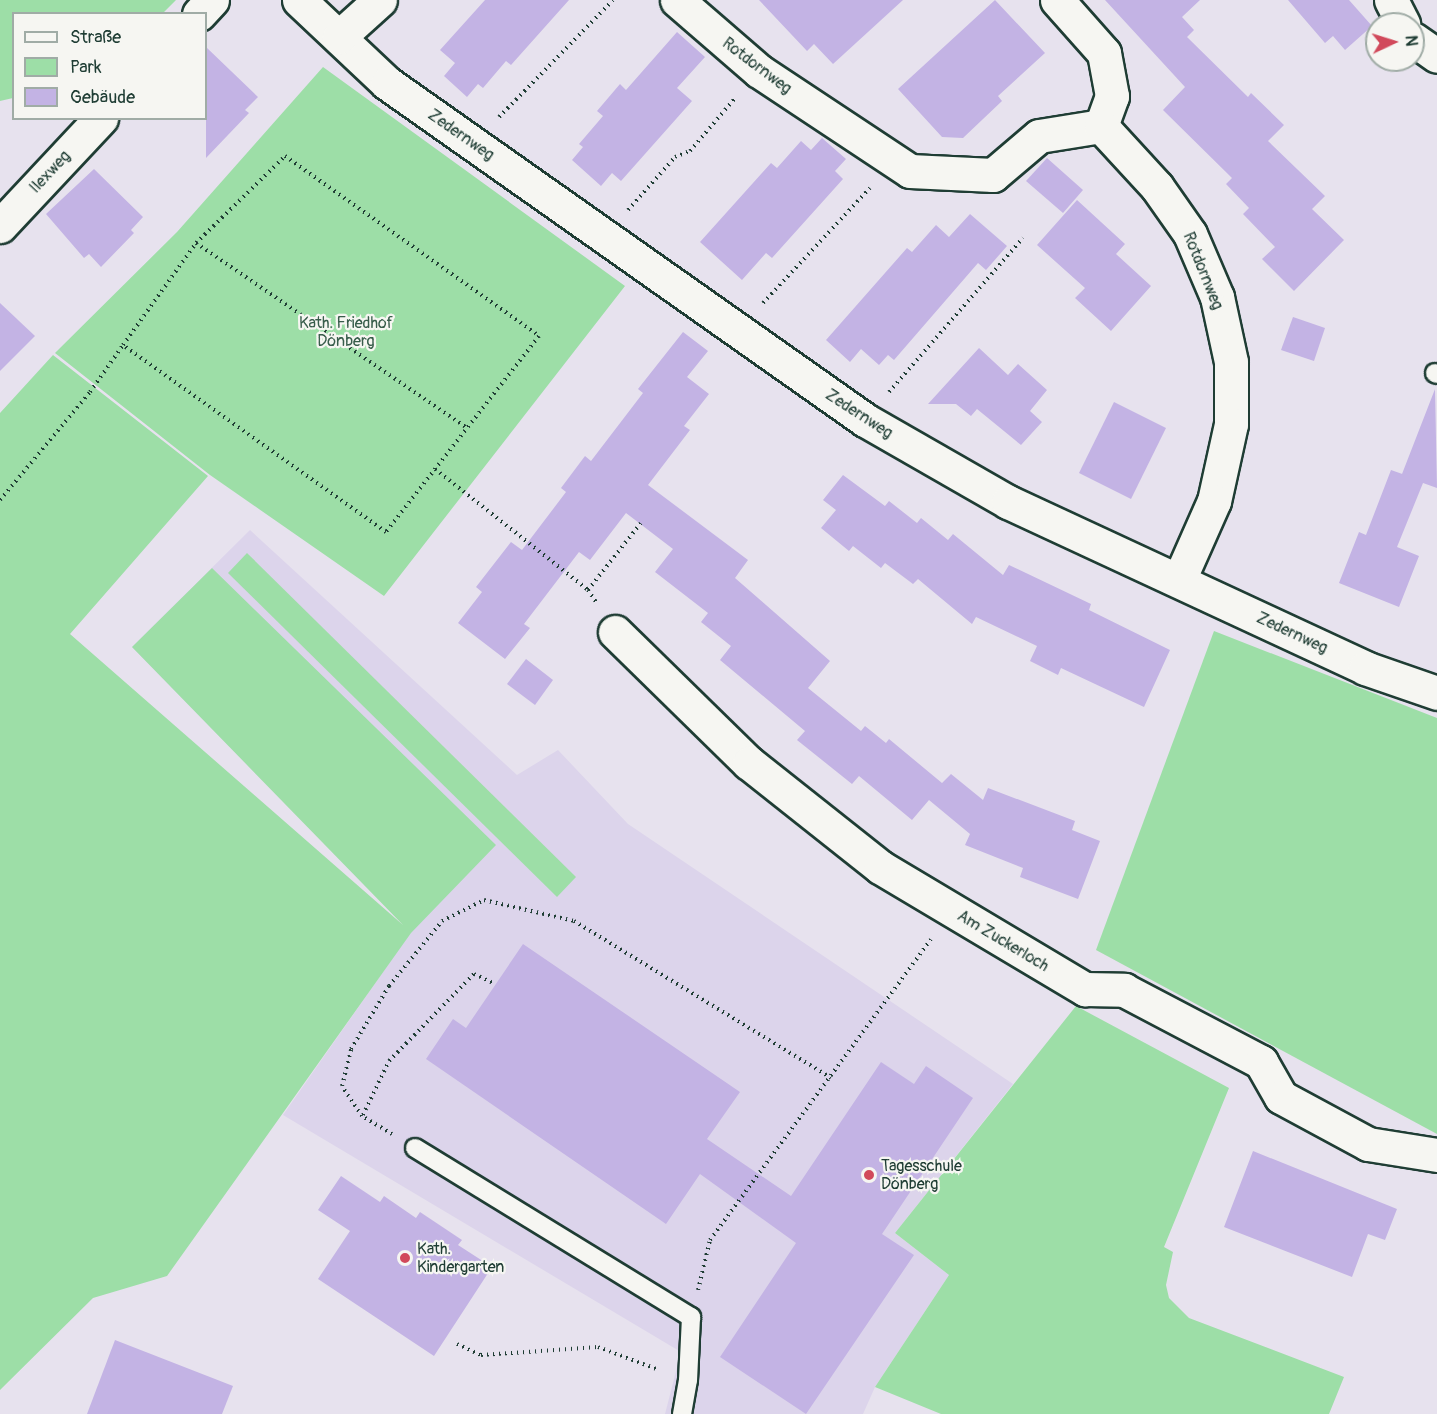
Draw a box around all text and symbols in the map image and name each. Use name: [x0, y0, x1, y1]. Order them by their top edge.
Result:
legend: [12, 12, 207, 120]
north arrow: [1365, 12, 1425, 72]
text: Straße: [70, 26, 121, 49]
street label: Rotdornweg: [719, 34, 795, 98]
text: N: [1401, 35, 1421, 47]
text: Park: [70, 56, 102, 79]
text: Gebäude: [70, 86, 135, 109]
street label: Zedernweg: [424, 105, 498, 165]
street label: Ilexweg: [26, 147, 74, 197]
street label: Rotdornweg: [1179, 229, 1227, 313]
park label: Kath. Friedhof Dönberg: [299, 313, 393, 351]
street label: Zedernweg: [822, 385, 896, 443]
street label: Zedernweg: [1253, 608, 1331, 658]
street label: Am Zuckerloch: [954, 906, 1052, 976]
place label: Tagesschule Dönberg: [881, 1156, 962, 1194]
marker: Tagesschule Dönberg: [862, 1168, 876, 1182]
place label: Kath. Kindergarten: [417, 1239, 504, 1277]
marker: Kath. Kindergarten: [398, 1251, 412, 1265]

